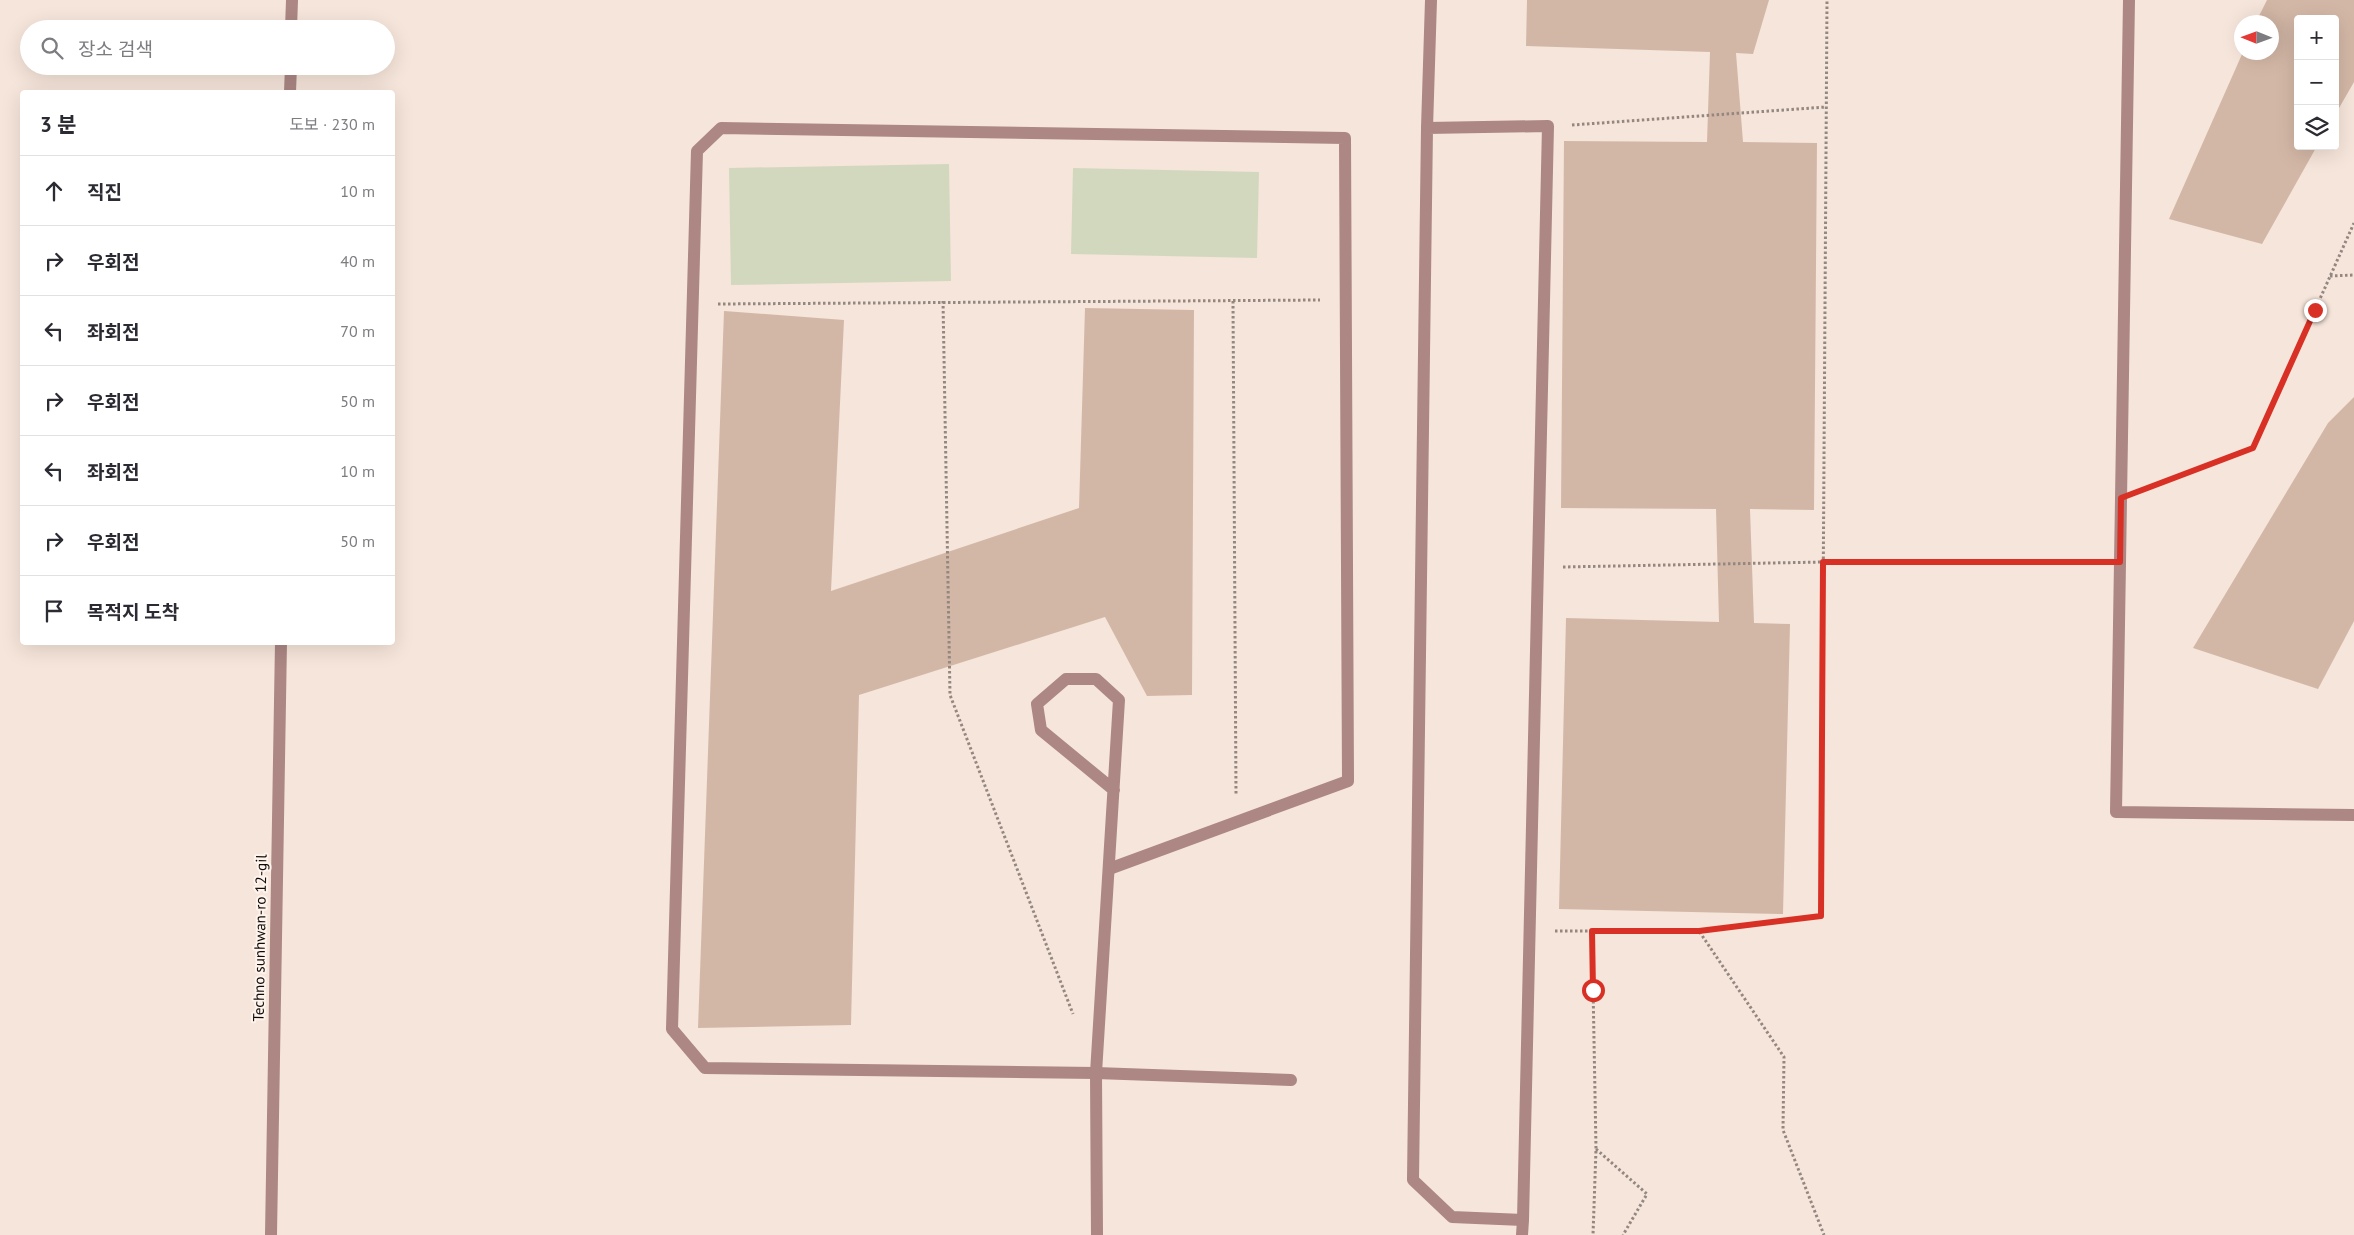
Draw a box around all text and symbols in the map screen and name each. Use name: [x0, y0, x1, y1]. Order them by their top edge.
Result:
north arrow: [2234, 15, 2279, 60]
map controls: [2294, 15, 2339, 150]
button: +: [2294, 15, 2339, 60]
search box: [20, 20, 395, 75]
icon: search: [38, 34, 66, 62]
text: 장소 검색: [78, 37, 153, 61]
button: −: [2294, 60, 2339, 105]
button: layers: [2294, 105, 2339, 150]
text: 3 분: [40, 111, 77, 138]
text: 도보 · 230 m: [289, 114, 375, 134]
icon: ahead: [40, 177, 68, 205]
text: 직진: [87, 180, 122, 204]
text: 10 m: [340, 181, 375, 201]
icon: right: [40, 247, 68, 275]
text: 우회전: [87, 250, 139, 274]
text: 40 m: [340, 251, 375, 271]
route end: [2304, 299, 2327, 322]
icon: left: [40, 317, 68, 345]
text: 좌회전: [87, 320, 139, 344]
text: 70 m: [340, 321, 375, 341]
icon: right: [40, 387, 68, 415]
text: 우회전: [87, 390, 139, 414]
text: 50 m: [340, 391, 375, 411]
icon: left: [40, 457, 68, 485]
text: 좌회전: [87, 460, 139, 484]
text: 10 m: [340, 461, 375, 481]
icon: right: [40, 527, 68, 555]
text: 우회전: [87, 530, 139, 554]
text: 50 m: [340, 531, 375, 551]
icon: arrive: [40, 597, 68, 625]
text: 목적지 도착: [87, 600, 179, 624]
street label: Techno sunhwan-ro 12-gil: [249, 854, 270, 1022]
route start: [1582, 979, 1605, 1002]

